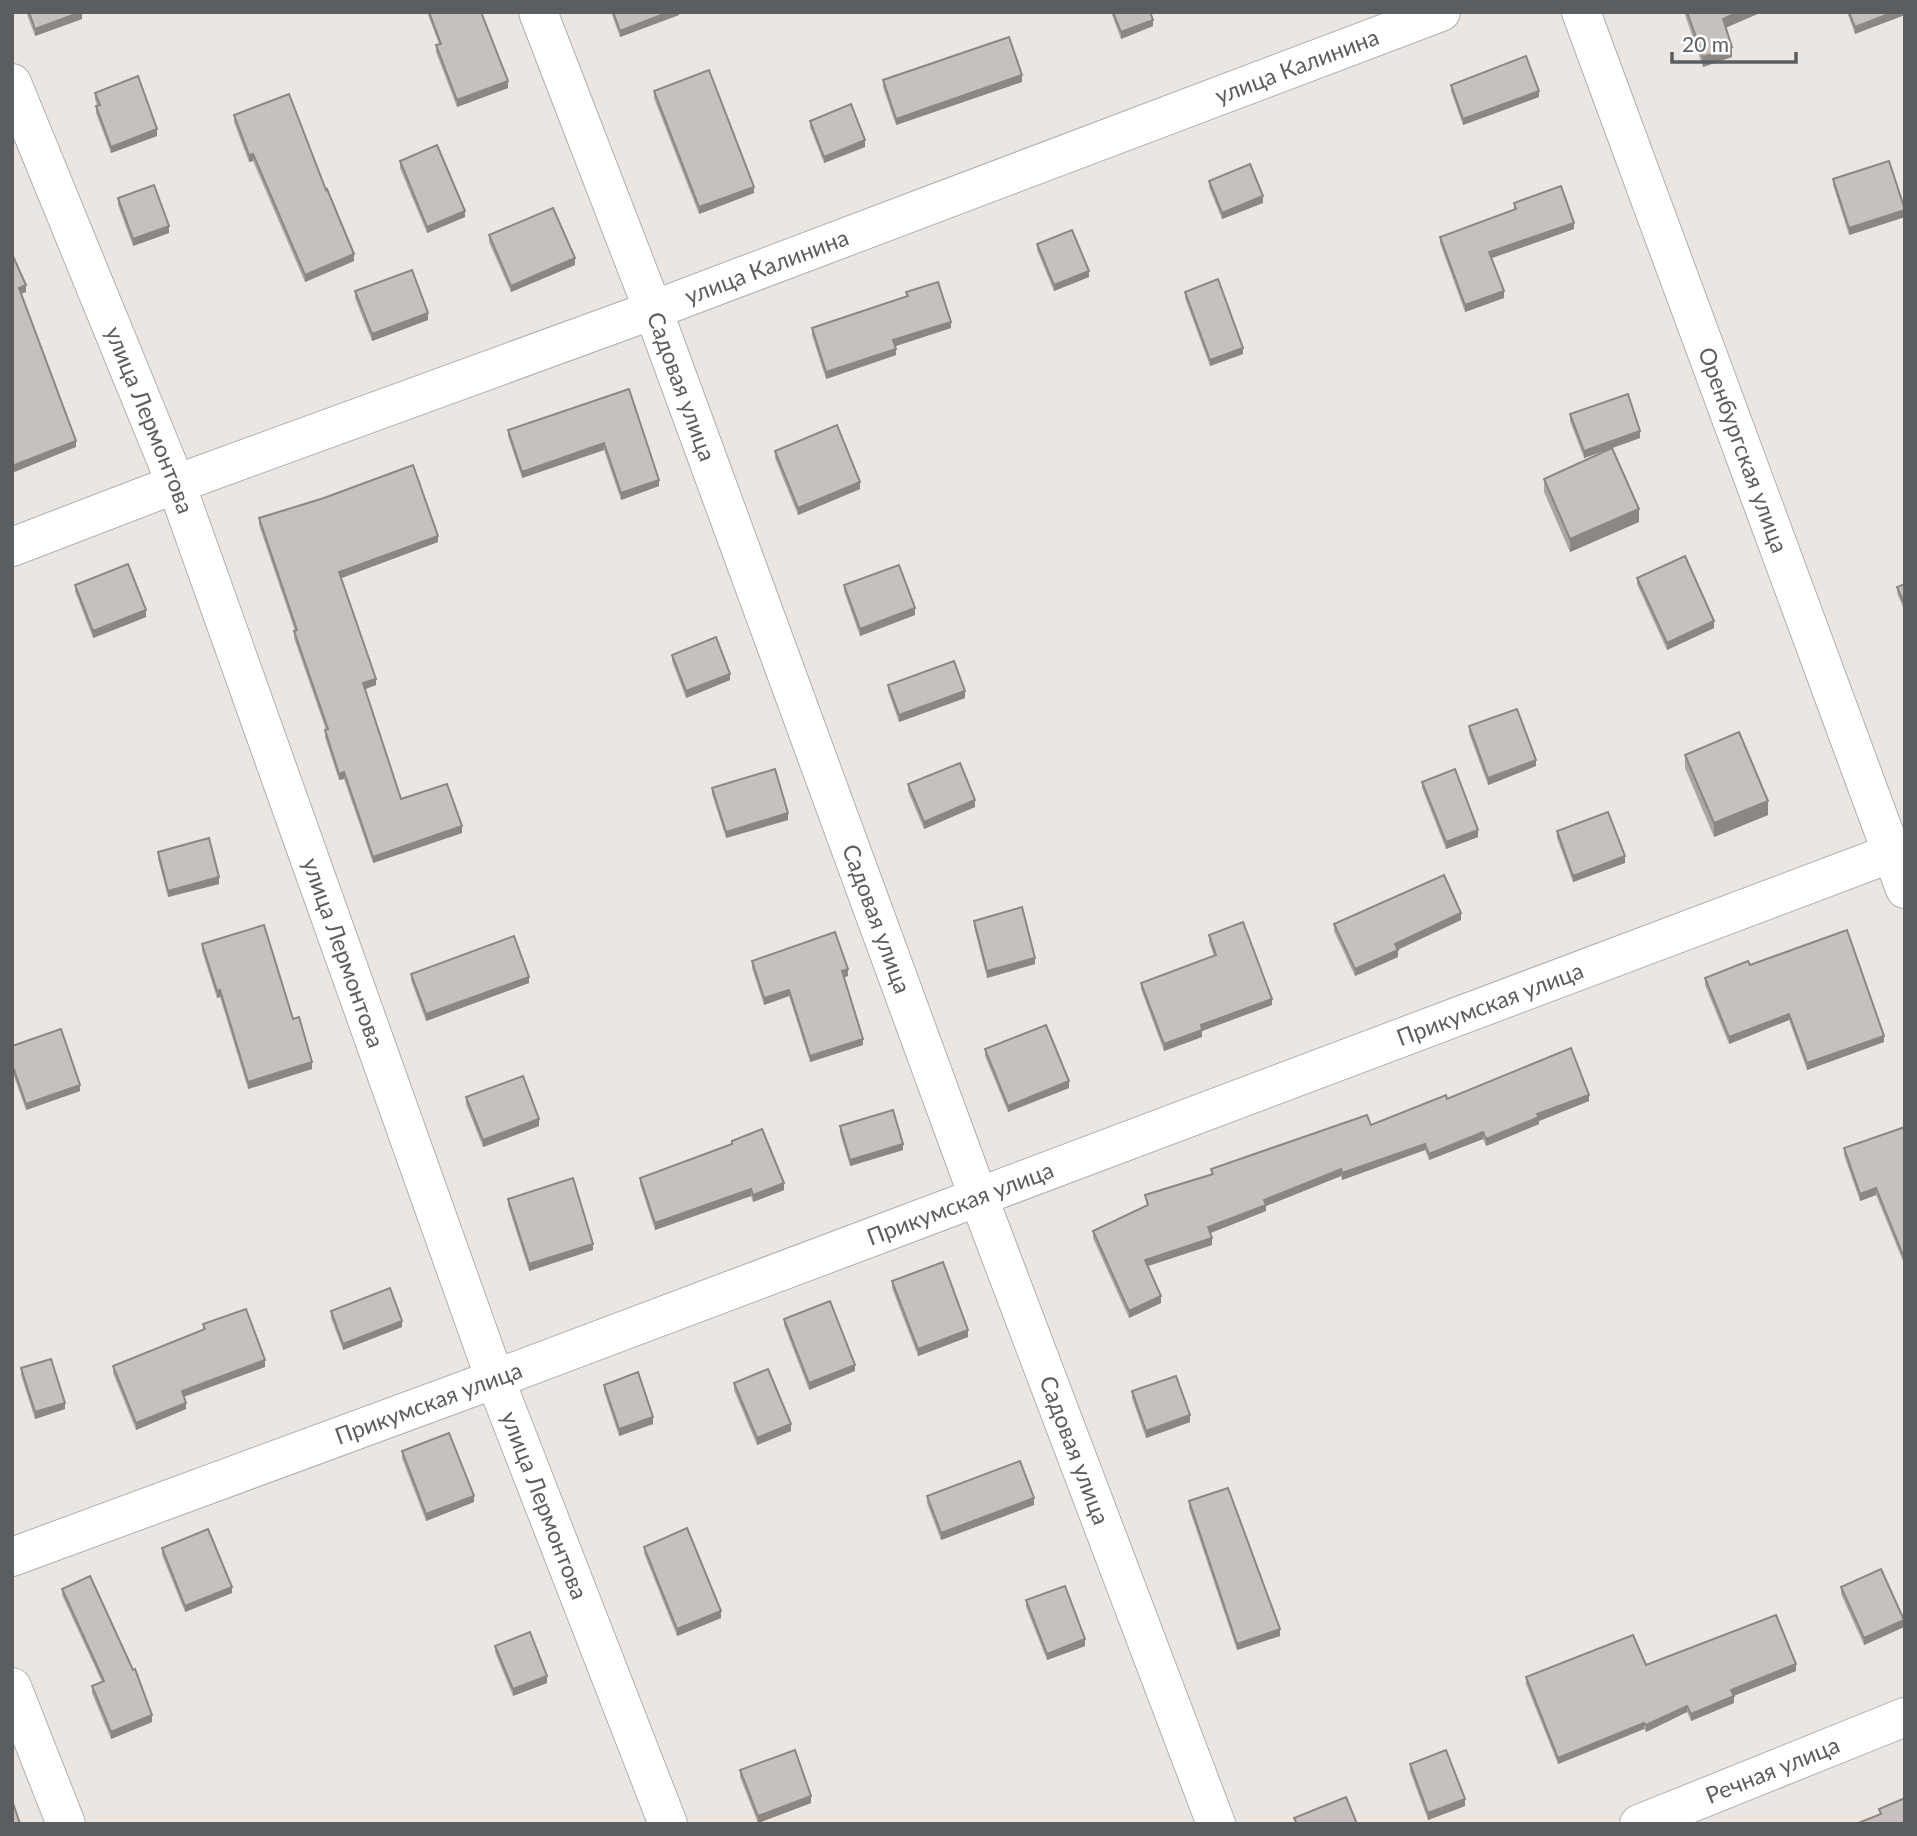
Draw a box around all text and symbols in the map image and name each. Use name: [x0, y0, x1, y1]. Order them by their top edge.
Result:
scale bar: [1672, 21, 1796, 65]
street label: улица Калинина: [1211, 22, 1382, 109]
text: 20 m: [1682, 31, 1729, 56]
street label: улица Калинина: [681, 222, 852, 310]
street label: Садовая улица: [642, 308, 722, 465]
street label: улица Лермонтова: [100, 322, 200, 517]
street label: Оренбургская улица: [1693, 343, 1795, 557]
street label: Садовая улица: [837, 840, 917, 997]
street label: улица Лермонтова: [297, 854, 391, 1051]
street label: Прикумская улица: [1392, 955, 1587, 1051]
street label: Прикумская улица: [863, 1155, 1057, 1251]
street label: Прикумская улица: [331, 1355, 526, 1450]
street label: Садовая улица: [1034, 1372, 1116, 1528]
street label: улица Лермонтова: [496, 1407, 594, 1603]
street label: Речная улица: [1701, 1730, 1843, 1809]

